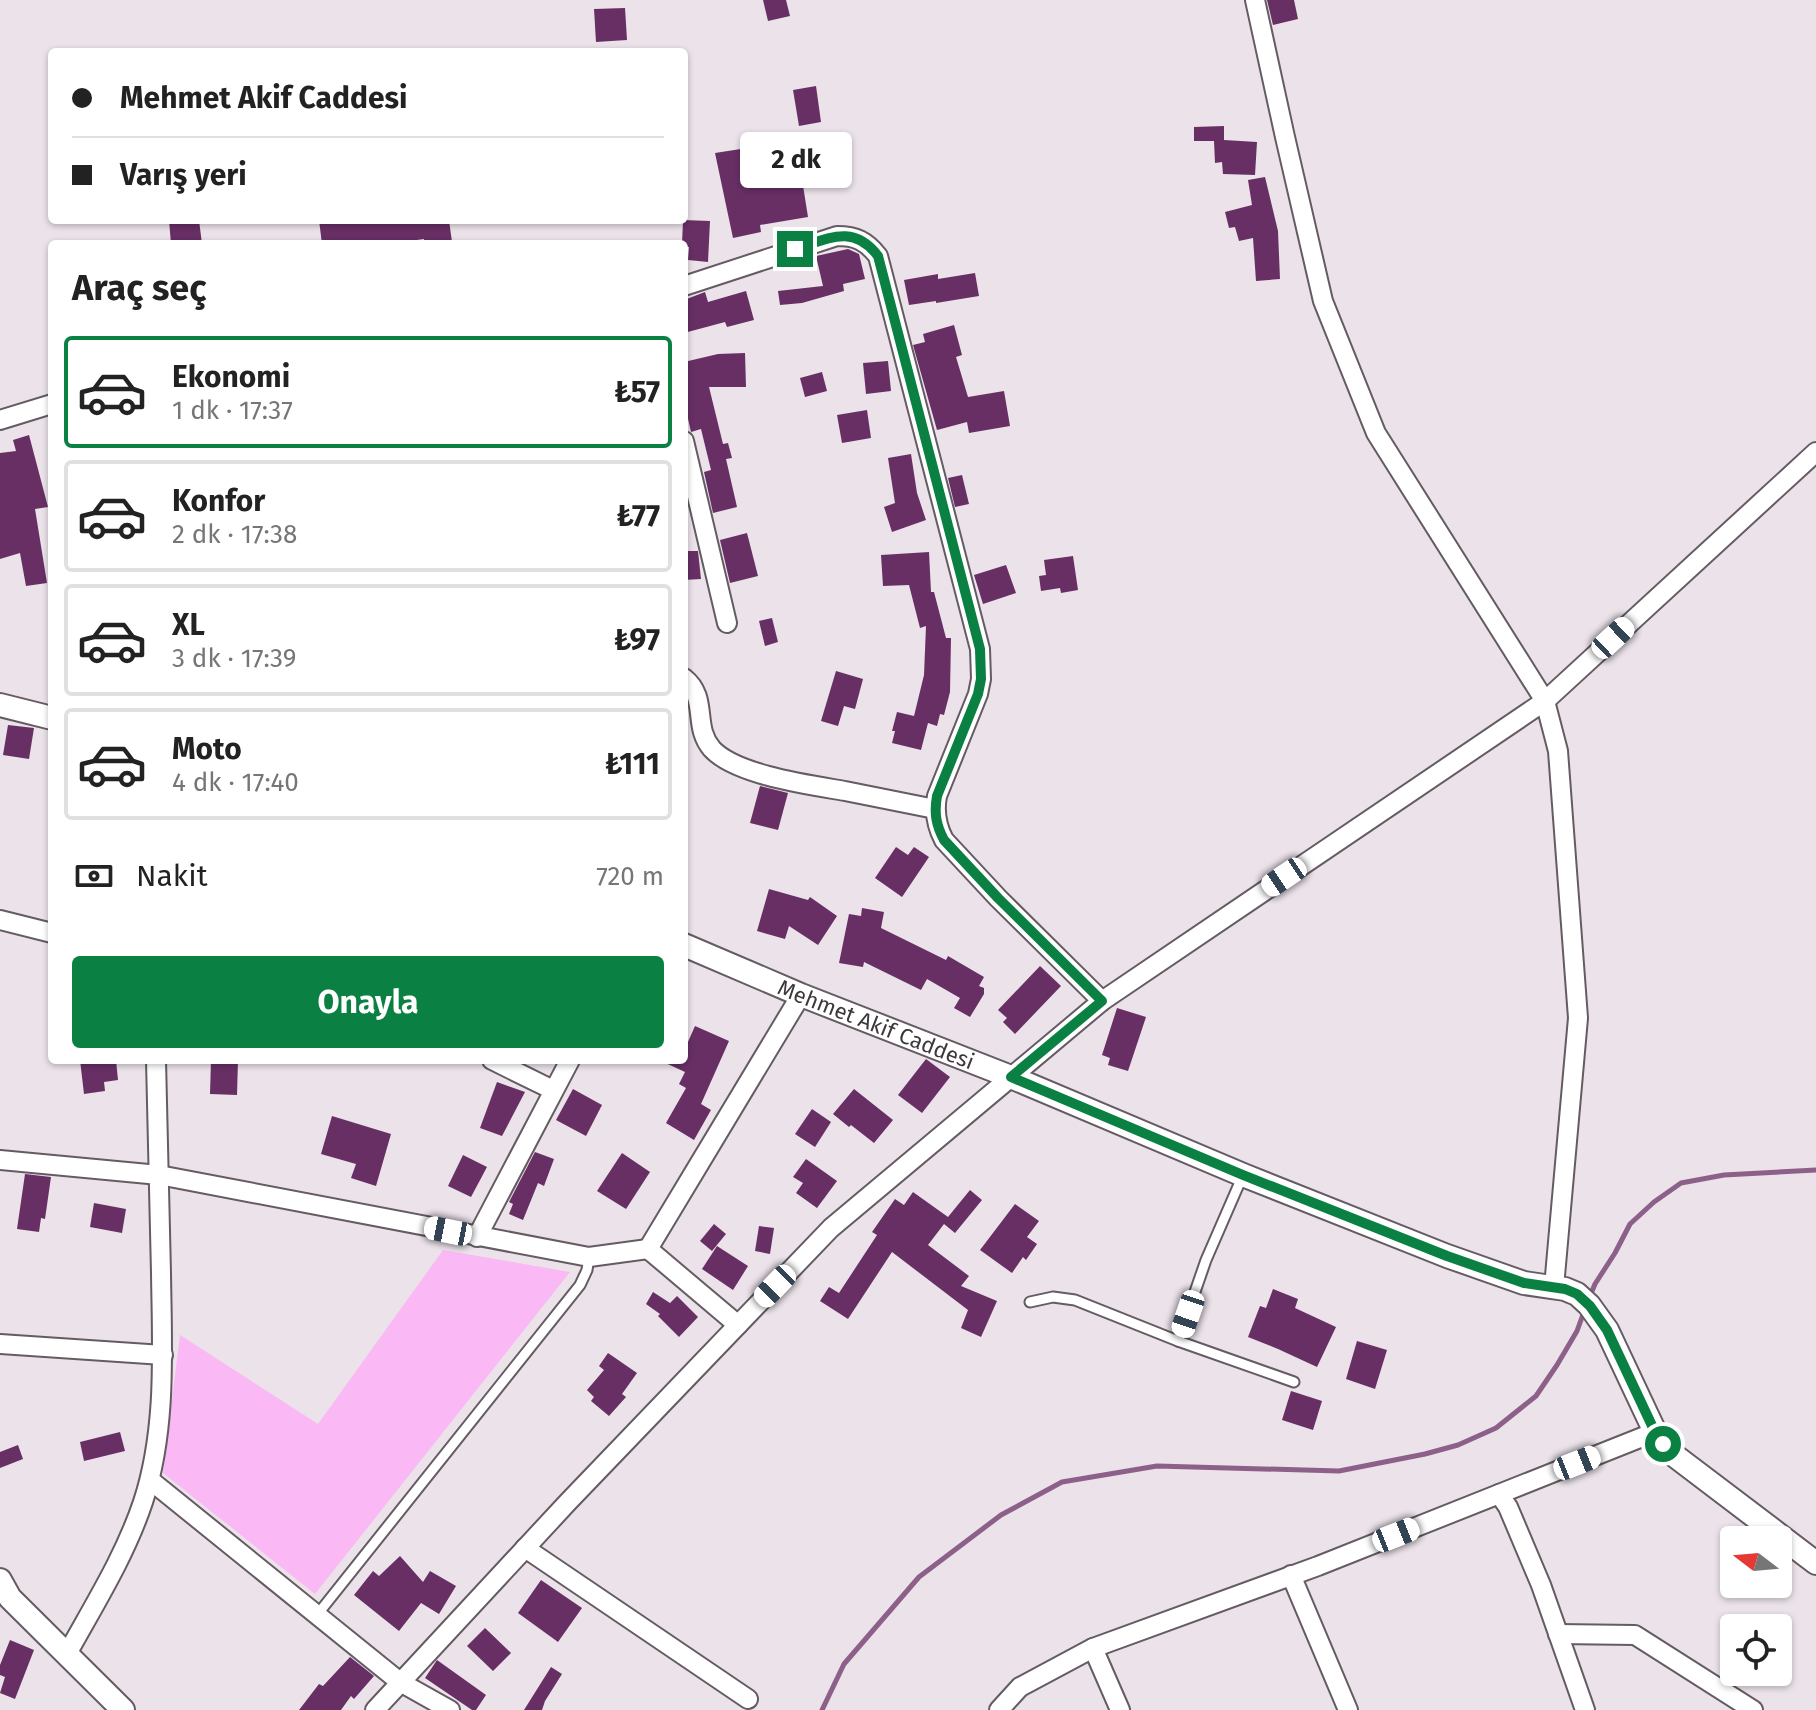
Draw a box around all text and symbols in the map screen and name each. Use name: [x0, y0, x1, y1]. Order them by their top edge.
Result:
text: Mehmet Akif Caddesi: [120, 80, 407, 116]
callout: 2 dk: [739, 133, 851, 189]
text: 2 dk: [771, 144, 821, 175]
text: Varış yeri: [120, 157, 247, 193]
route end: [777, 231, 813, 267]
text: Araç seç: [72, 266, 206, 310]
icon: car: [76, 356, 148, 428]
text: Ekonomi: [172, 359, 290, 395]
text: ₺57: [614, 374, 660, 410]
text: 1 dk · 17:37: [172, 395, 293, 426]
icon: car: [76, 480, 148, 552]
text: Konfor: [172, 483, 265, 519]
text: ₺77: [616, 498, 660, 534]
text: 2 dk · 17:38: [172, 519, 297, 550]
icon: car: [76, 604, 148, 676]
text: XL: [172, 607, 205, 643]
car: [1587, 613, 1639, 663]
text: ₺97: [614, 622, 660, 658]
text: 3 dk · 17:39: [172, 643, 296, 674]
icon: car: [76, 728, 148, 800]
text: Moto: [172, 731, 242, 767]
text: ₺111: [605, 746, 660, 782]
text: 4 dk · 17:40: [172, 767, 299, 798]
icon: cash: [72, 854, 116, 898]
car: [1257, 854, 1311, 900]
text: Nakit: [136, 858, 207, 894]
text: 720 m: [596, 861, 664, 892]
button: Onayla: [72, 956, 664, 1048]
street label: Mehmet Akif Caddesi: [774, 974, 978, 1075]
car: [422, 1215, 474, 1247]
car: [750, 1260, 800, 1312]
car: [1169, 1287, 1207, 1341]
route start: [1645, 1426, 1681, 1462]
car: [1550, 1443, 1604, 1483]
car: [1369, 1515, 1423, 1555]
north arrow: [1720, 1526, 1792, 1598]
map controls: [1720, 1526, 1792, 1686]
button: locate: [1720, 1614, 1792, 1686]

